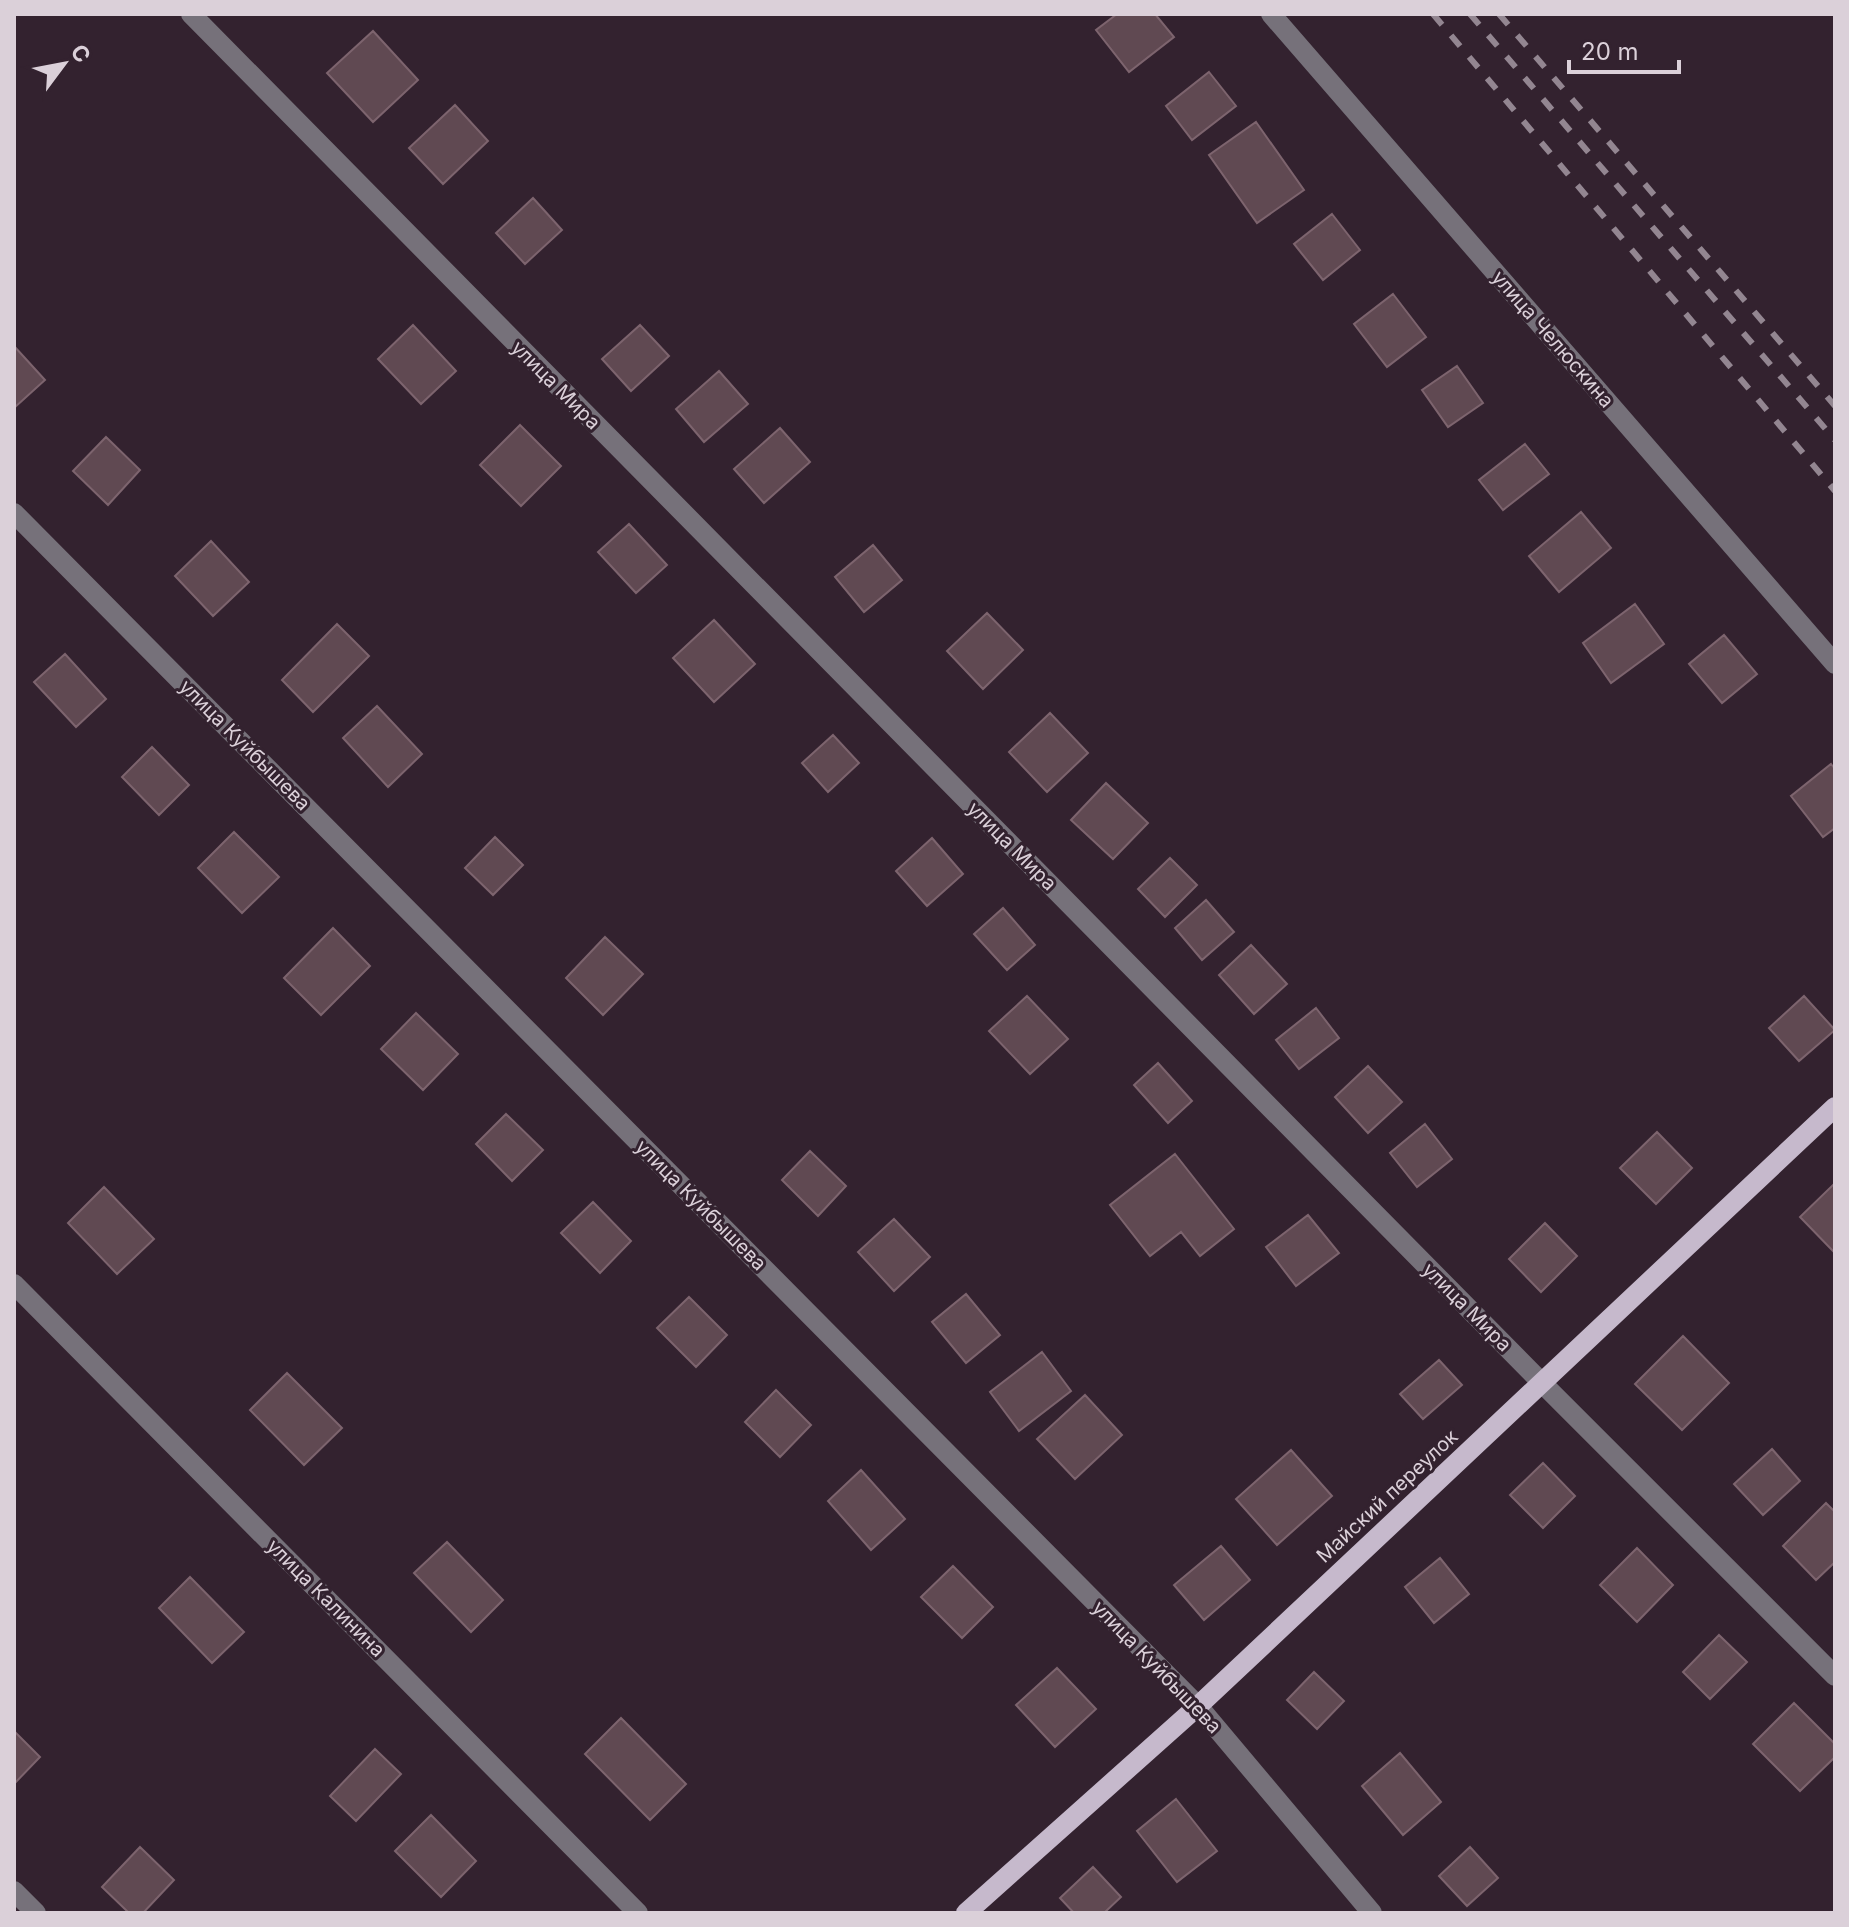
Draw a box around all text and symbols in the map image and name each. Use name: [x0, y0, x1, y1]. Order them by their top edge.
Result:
north arrow: [24, 24, 104, 104]
scale bar: [1569, 24, 1679, 74]
text: 20 m: [1581, 37, 1639, 66]
text: С: [66, 40, 96, 67]
street label: улица Челюскина: [1487, 266, 1619, 412]
street label: улица Мира: [506, 335, 606, 435]
street label: улица Куйбышева: [175, 675, 315, 815]
street label: улица Мира: [962, 796, 1062, 896]
street label: улица Куйбышева: [631, 1135, 771, 1275]
street label: улица Мира: [1417, 1257, 1517, 1357]
street label: Майский переулок: [1311, 1424, 1463, 1568]
street label: улица Калинина: [262, 1534, 390, 1662]
street label: улица Куйбышева: [1087, 1596, 1227, 1738]

